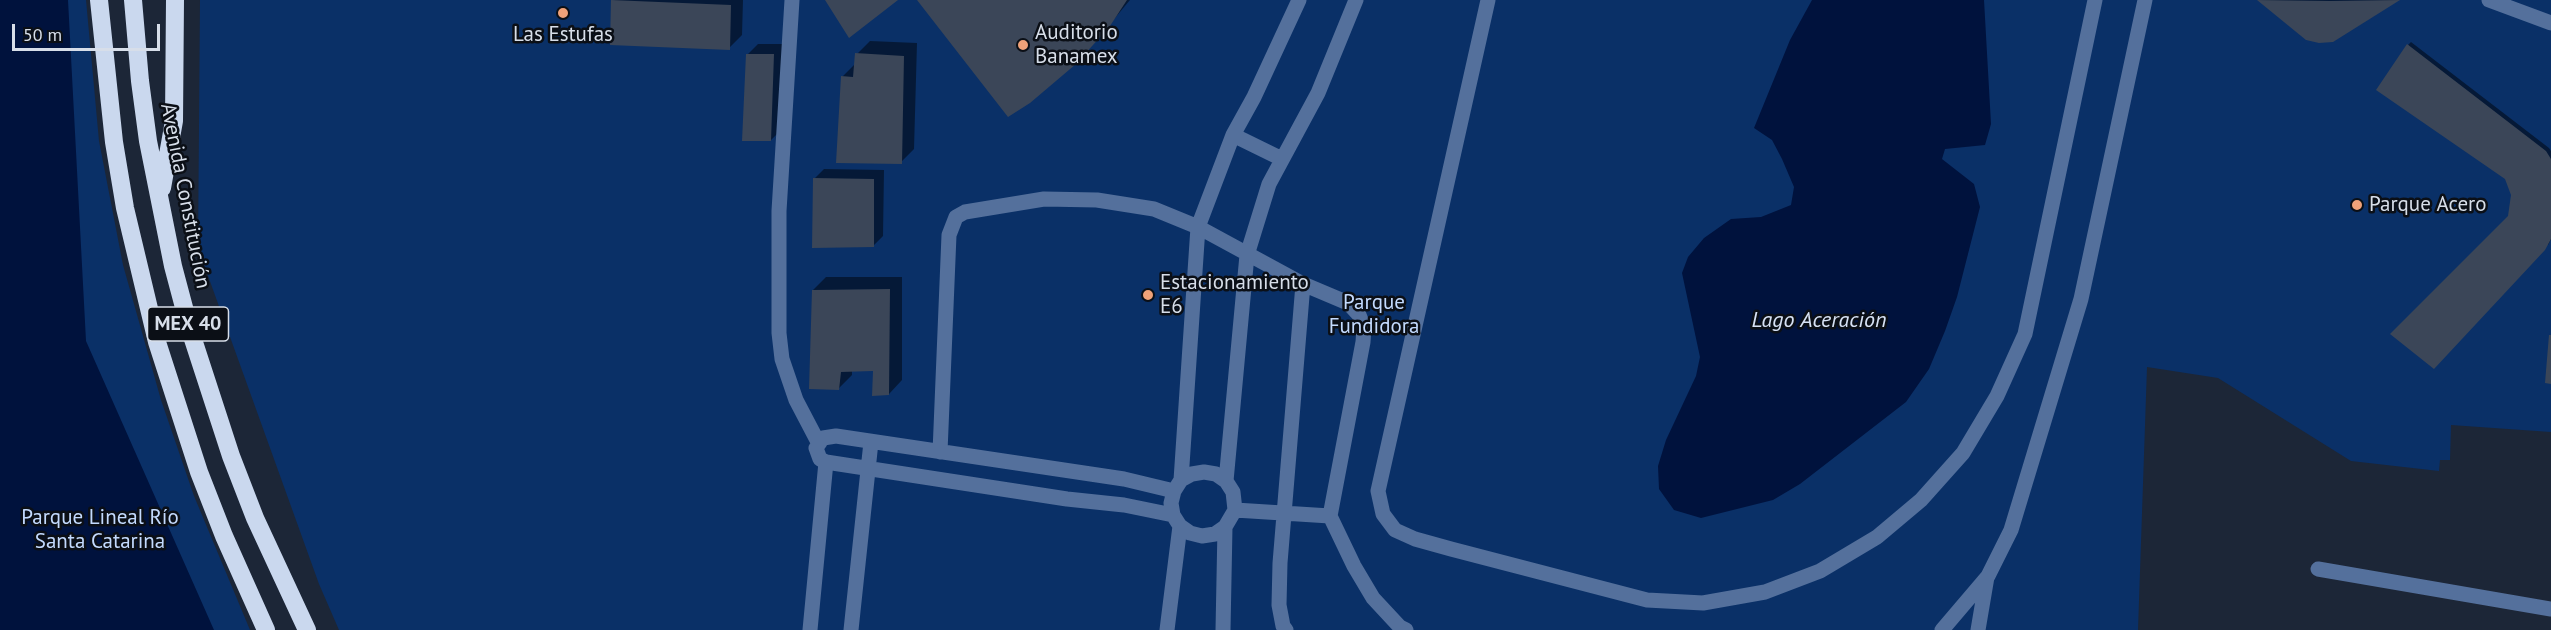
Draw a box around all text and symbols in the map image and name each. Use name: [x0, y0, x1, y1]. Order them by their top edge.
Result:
marker: Las Estufas: [556, 6, 570, 20]
scale bar: [15, 12, 164, 50]
place label: Auditorio Banamex: [1035, 20, 1118, 70]
place label: Las Estufas: [513, 22, 613, 48]
text: 50 m: [23, 23, 62, 46]
marker: Auditorio Banamex: [1016, 38, 1030, 52]
street label: Avenida Constitución: [155, 101, 215, 291]
place label: Parque Acero: [2369, 192, 2486, 218]
marker: Parque Acero: [2350, 198, 2364, 212]
place label: Estacionamiento E6: [1160, 270, 1309, 320]
marker: Estacionamiento E6: [1141, 288, 1155, 302]
park label: Parque Fundidora: [1329, 290, 1419, 340]
road number: MEX 40: [148, 307, 228, 341]
water label: Lago Aceración: [1751, 308, 1887, 334]
park label: Parque Lineal Río Santa Catarina: [21, 505, 179, 555]

